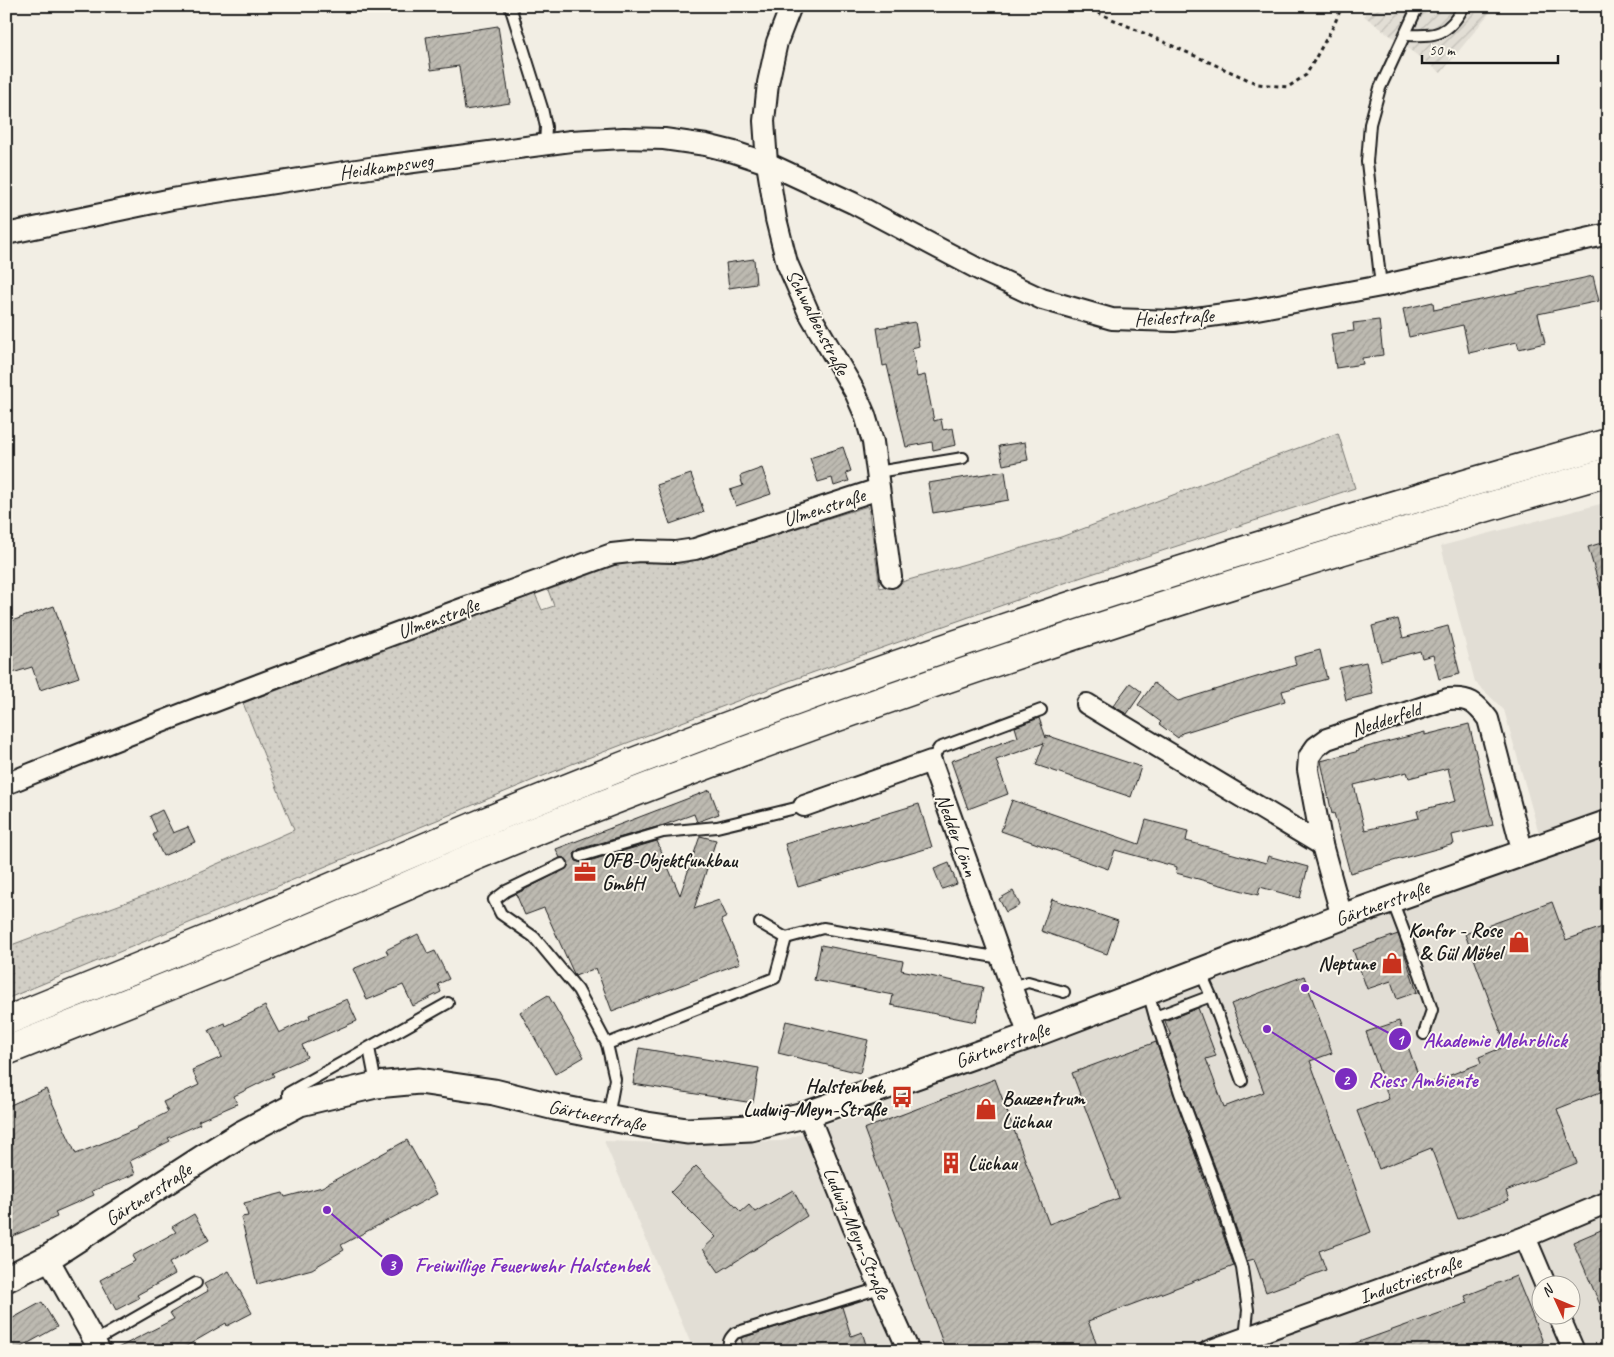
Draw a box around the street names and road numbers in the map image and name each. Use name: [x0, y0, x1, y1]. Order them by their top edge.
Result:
street label: Heidkampsweg: [338, 147, 435, 185]
street label: Schwalbenstraße: [780, 265, 856, 381]
street label: Heidestraße: [1134, 303, 1216, 332]
street label: Ulmenstraße: [780, 482, 870, 532]
street label: Ulmenstraße: [394, 592, 484, 645]
street label: Nedderfeld: [1348, 696, 1427, 742]
street label: Nedder Lönn: [930, 790, 983, 881]
street label: Gärtnerstraße: [1332, 874, 1434, 932]
street label: Gärtnerstraße: [952, 1016, 1054, 1074]
street label: Gärtnerstraße: [546, 1094, 649, 1137]
street label: Gärtnerstraße: [100, 1156, 197, 1232]
street label: Ludwig-Meyn-Straße: [817, 1163, 896, 1304]
street label: Industriestraße: [1356, 1249, 1466, 1309]

